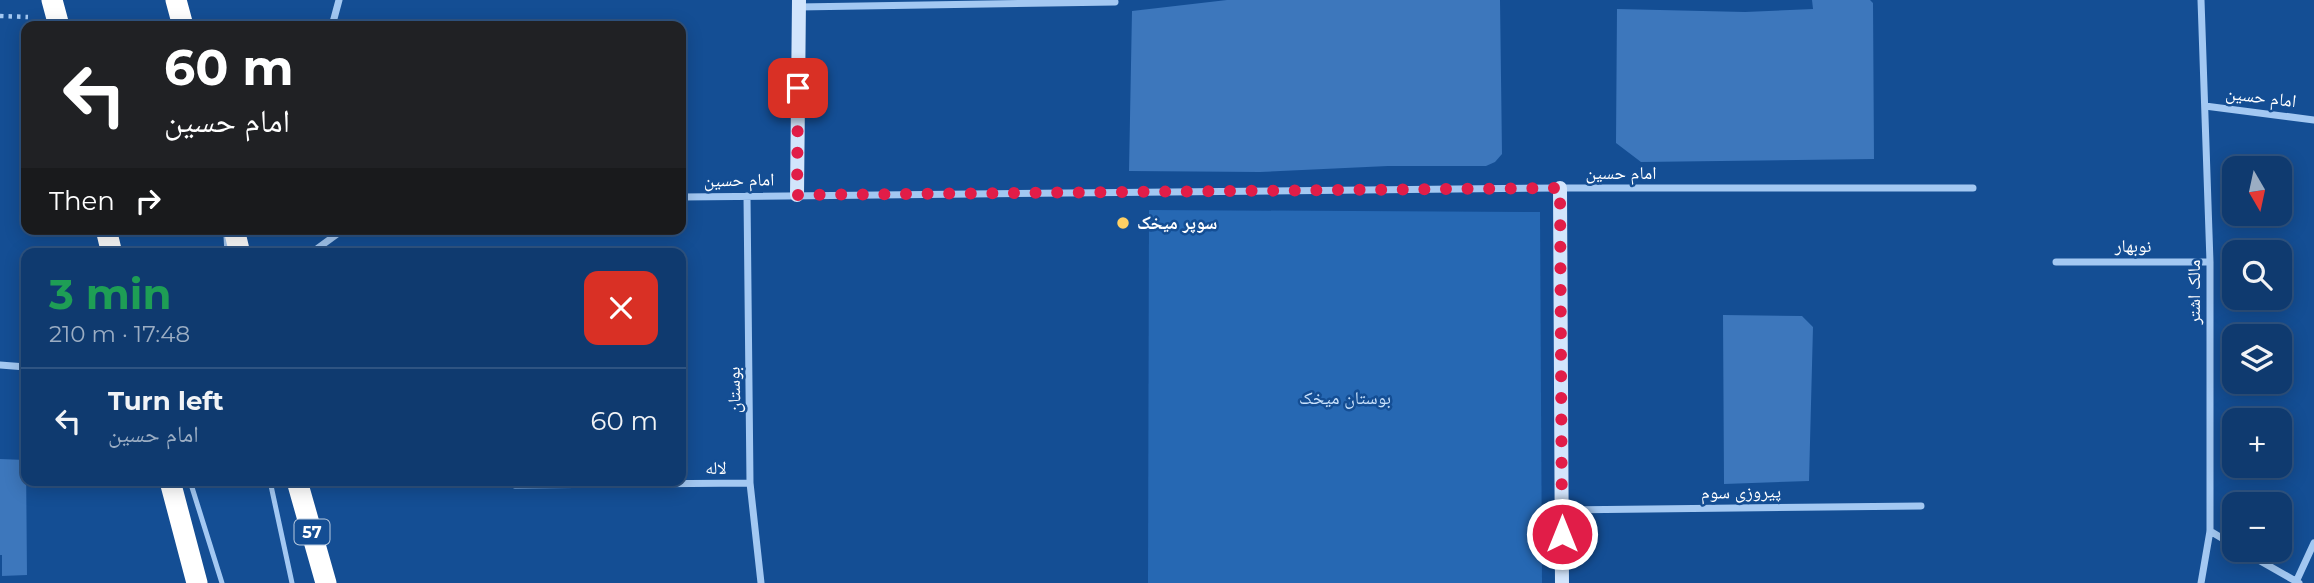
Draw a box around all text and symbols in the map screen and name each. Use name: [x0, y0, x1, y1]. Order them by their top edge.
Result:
text: 60 m: [164, 38, 294, 97]
icon: left: [49, 49, 140, 140]
pin: [768, 58, 828, 118]
icon: arrive: [779, 69, 817, 107]
street label: امام حسین: [2224, 82, 2298, 113]
text: امام حسین: [164, 101, 290, 140]
north arrow: [2222, 156, 2292, 226]
map controls: [2222, 156, 2292, 562]
street label: امام حسین: [1586, 162, 1656, 185]
street label: امام حسین: [703, 168, 775, 193]
icon: right: [129, 182, 167, 220]
text: Then: [49, 185, 115, 217]
place label: سوپر میخک: [1137, 212, 1217, 234]
marker: سوپر میخک: [1115, 215, 1131, 231]
street label: نوبهار: [2114, 235, 2151, 257]
button: search: [2222, 240, 2292, 310]
street label: مالک اشتر: [2183, 259, 2205, 326]
text: 3 min: [49, 268, 171, 320]
button: close: [584, 271, 658, 345]
text: 210 m · 17:48: [49, 320, 190, 348]
button: layers: [2222, 324, 2292, 394]
street label: بوستان: [723, 366, 745, 414]
text: Turn left: [108, 385, 224, 417]
park label: بوستان میخک: [1299, 387, 1391, 409]
icon: left: [49, 402, 87, 440]
text: 60 m: [591, 405, 658, 437]
button: +: [2222, 408, 2292, 478]
text: امام حسین: [108, 420, 199, 448]
street label: لاله: [705, 457, 727, 479]
street label: پیروزی سوم: [1701, 480, 1781, 505]
button: −: [2222, 492, 2292, 562]
position arrow: [1525, 497, 1599, 571]
road number: 57: [294, 520, 330, 544]

